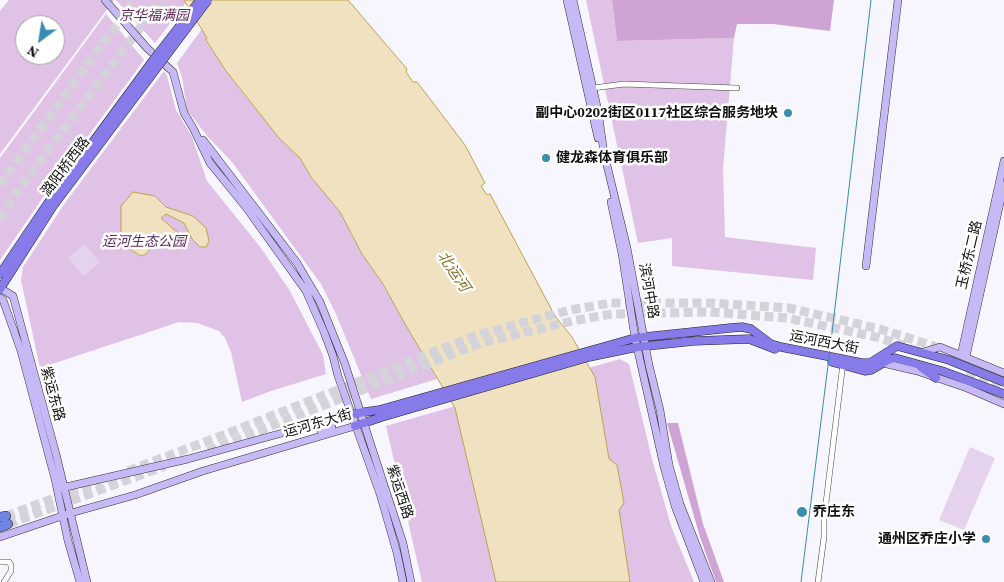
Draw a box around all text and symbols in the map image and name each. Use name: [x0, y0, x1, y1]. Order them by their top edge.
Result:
park label: 京华福满园: [119, 8, 189, 24]
north arrow: [15, 15, 65, 65]
text: N: [23, 41, 42, 63]
place label: 副中心0202街区0117社区综合服务地块: [535, 105, 778, 121]
marker: 副中心0202街区0117社区综合服务地块: [782, 107, 794, 119]
street label: 潞阳桥西路: [38, 134, 94, 200]
place label: 健龙森体育俱乐部: [556, 150, 668, 166]
marker: 健龙森体育俱乐部: [540, 152, 552, 164]
street label: 玉桥东二路: [954, 219, 986, 291]
park label: 运河生态公园: [102, 234, 186, 250]
water label: 北运河: [433, 248, 473, 296]
street label: 滨河中路: [635, 262, 661, 320]
street label: 运河西大街: [788, 328, 860, 358]
street label: 紫运东路: [37, 365, 67, 423]
street label: 运河东大街: [282, 406, 354, 442]
street label: 紫运西路: [382, 463, 416, 521]
place label: 乔庄东: [813, 504, 855, 520]
marker: 乔庄东: [795, 505, 809, 519]
place label: 通州区乔庄小学: [878, 531, 976, 547]
marker: 通州区乔庄小学: [980, 533, 992, 545]

